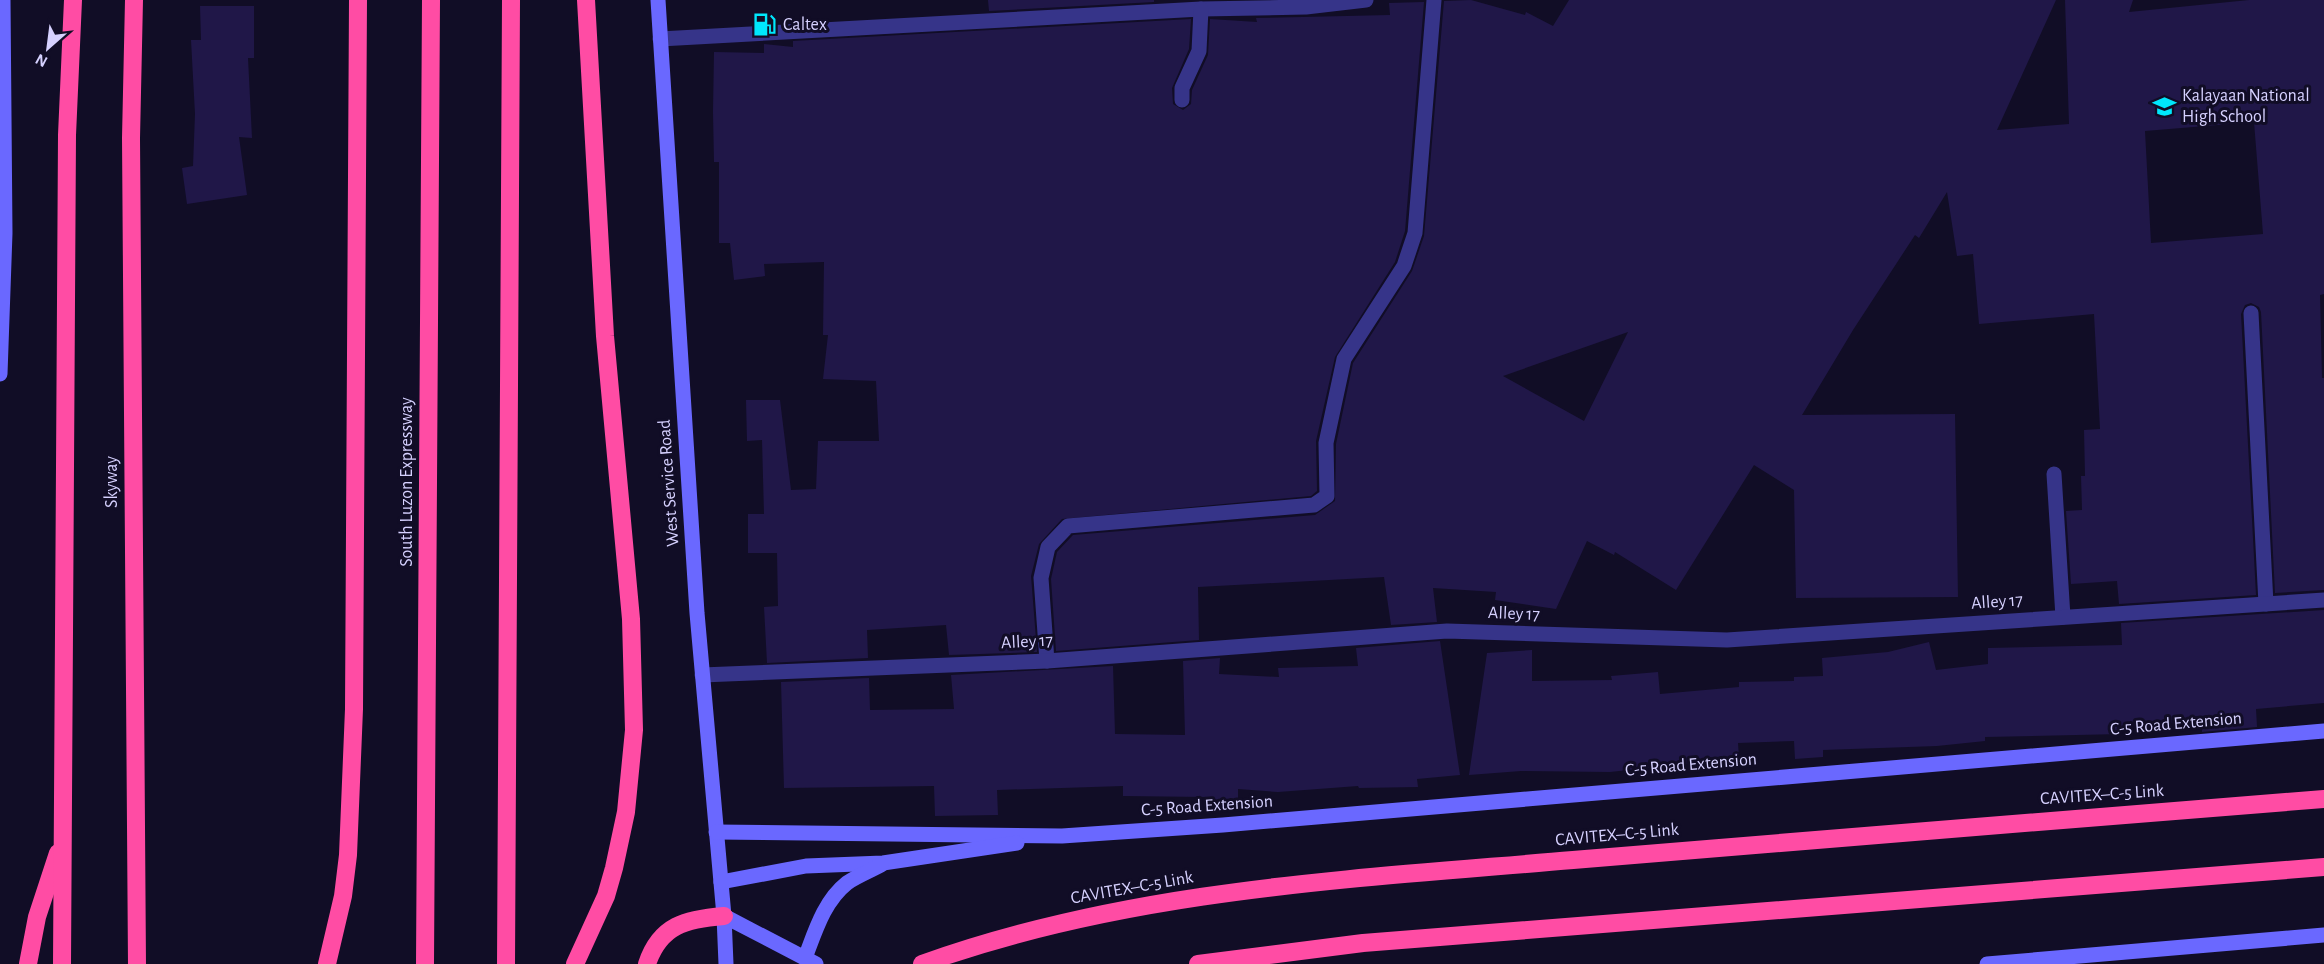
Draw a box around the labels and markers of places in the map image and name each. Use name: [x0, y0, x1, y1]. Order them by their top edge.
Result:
fuel station icon: Caltex: [752, 12, 778, 38]
place label: Caltex: [783, 16, 827, 34]
place label: Kalayaan National High School: [2182, 87, 2310, 126]
school or university icon: Kalayaan National High School: [2151, 93, 2177, 119]

